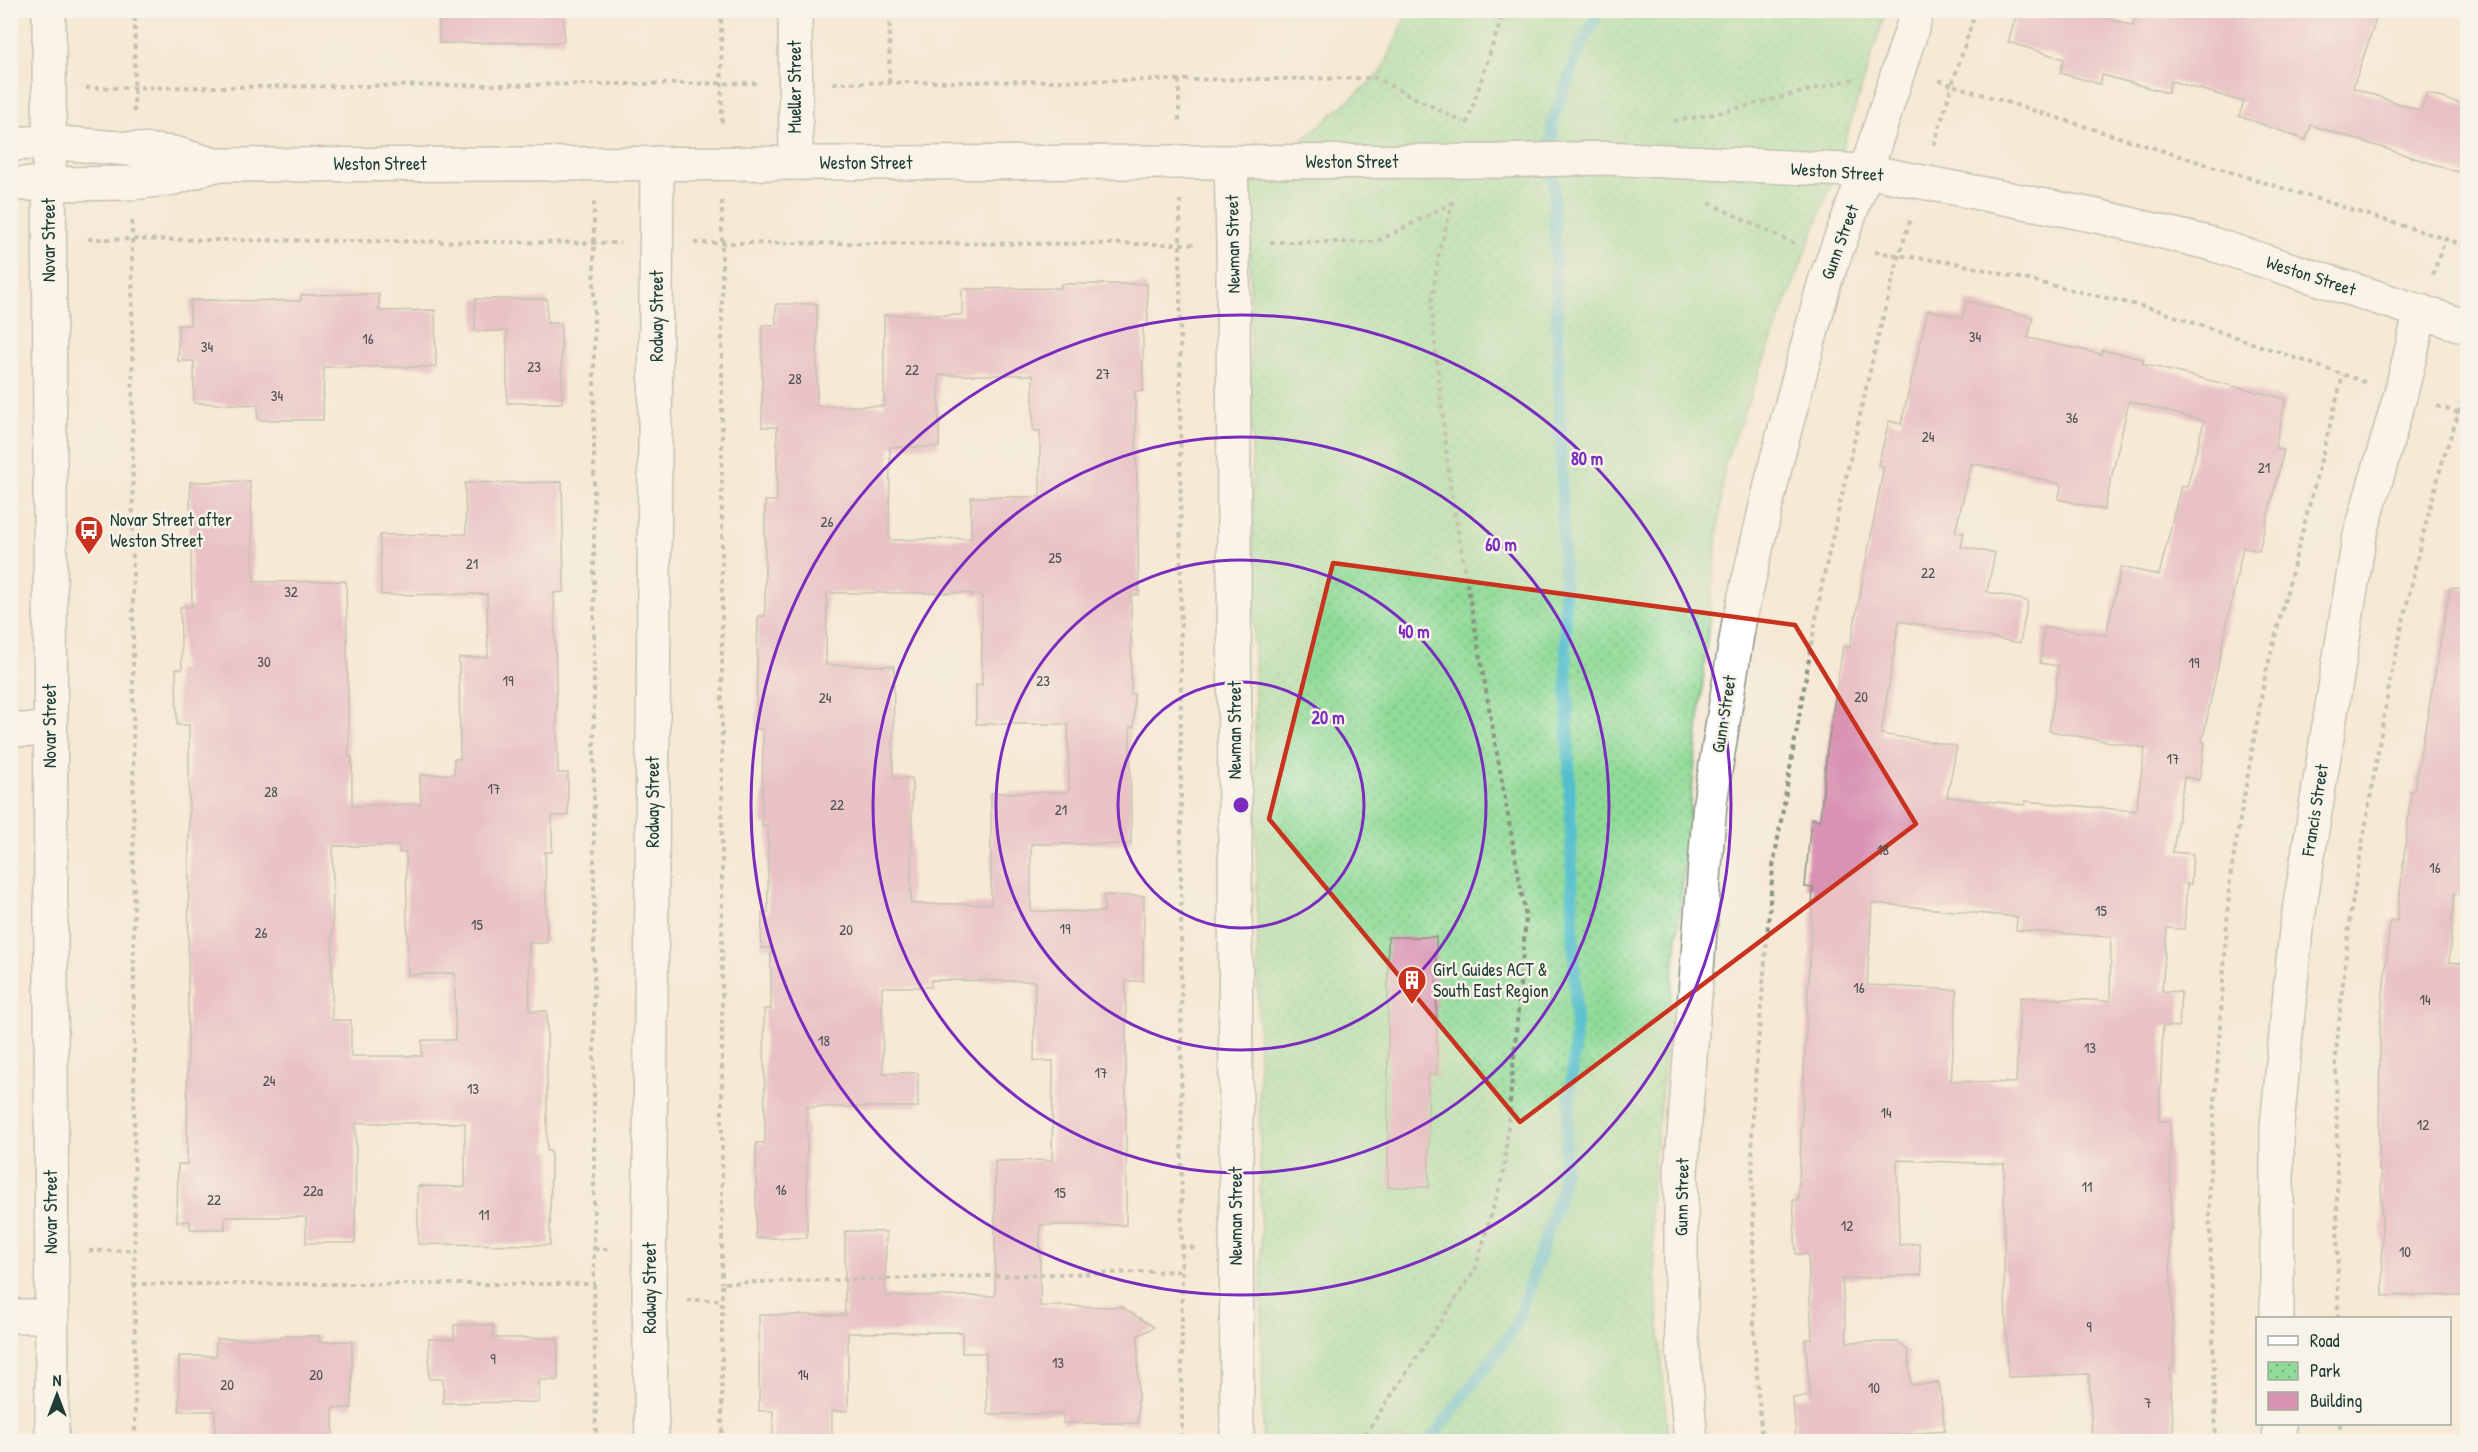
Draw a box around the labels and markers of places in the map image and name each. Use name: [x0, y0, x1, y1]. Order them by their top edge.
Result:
place label: Novar Street after Weston Street: [110, 507, 232, 553]
bus stop icon: Novar Street after Weston Street: [73, 514, 105, 556]
centre of rings: [1231, 795, 1251, 815]
place label: Girl Guides ACT & South East Region: [1433, 957, 1549, 1003]
building icon: Girl Guides ACT & South East Region: [1396, 964, 1428, 1006]

